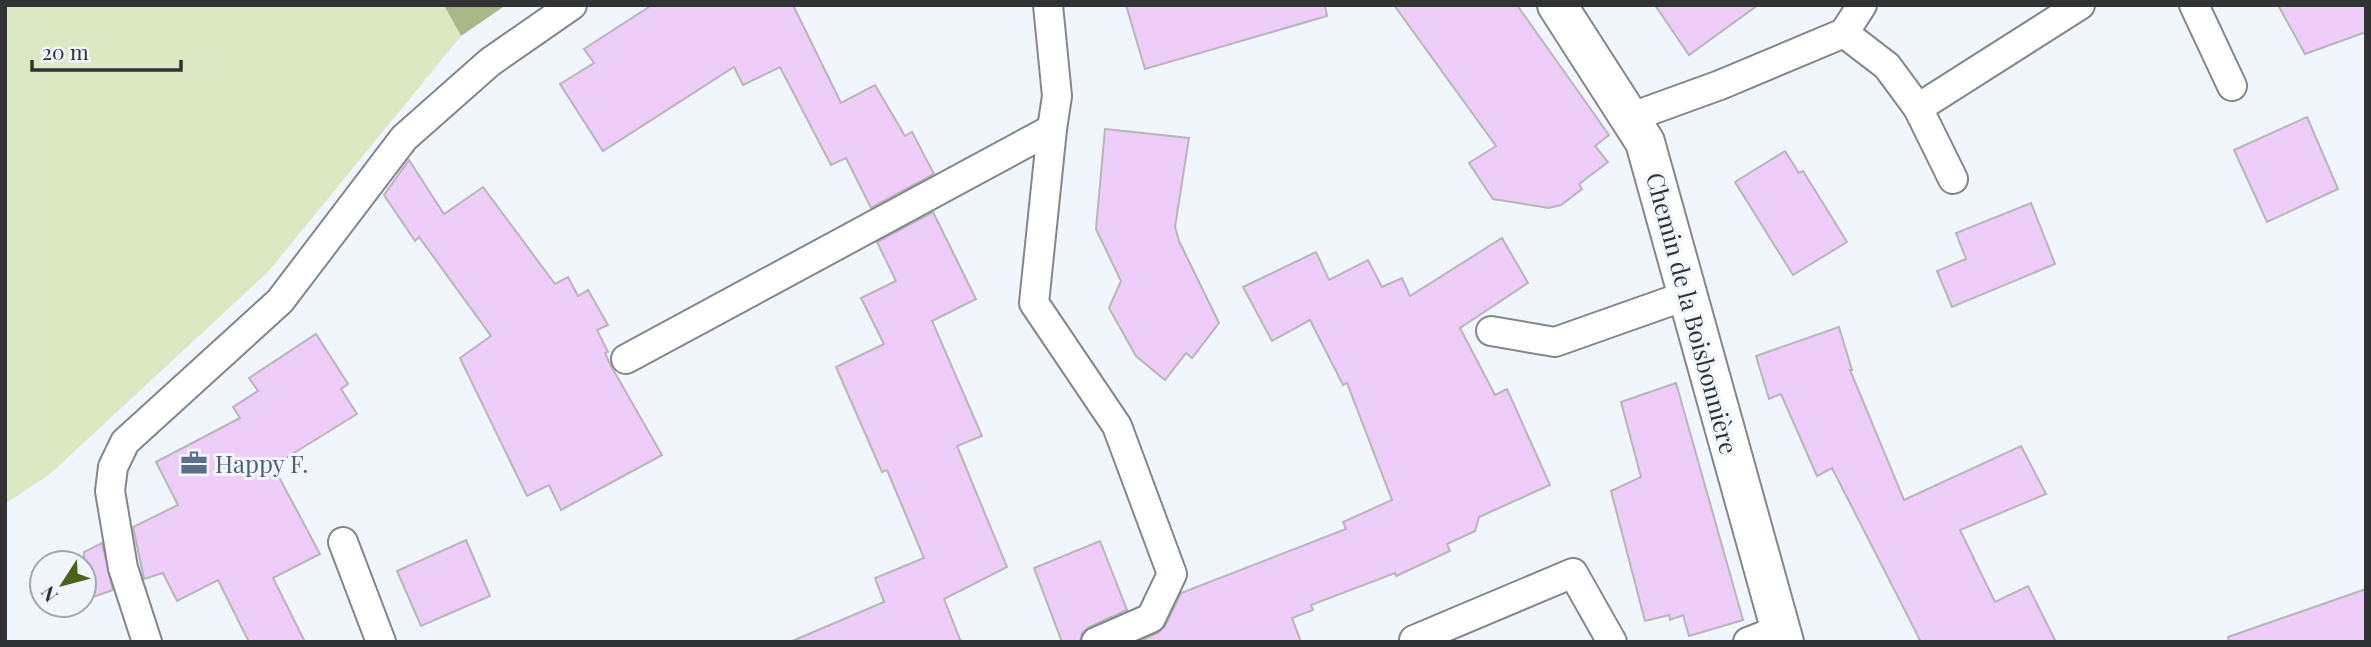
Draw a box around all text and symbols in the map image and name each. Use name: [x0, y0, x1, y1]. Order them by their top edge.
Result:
scale bar: [32, 28, 180, 72]
text: 20 m: [42, 37, 89, 65]
street label: Chemin de la Boisbonnière: [1640, 169, 1746, 457]
place label: Happy F.: [215, 447, 308, 479]
office icon: Happy F.: [179, 448, 209, 478]
north arrow: [28, 549, 98, 619]
text: N: [34, 581, 63, 608]

